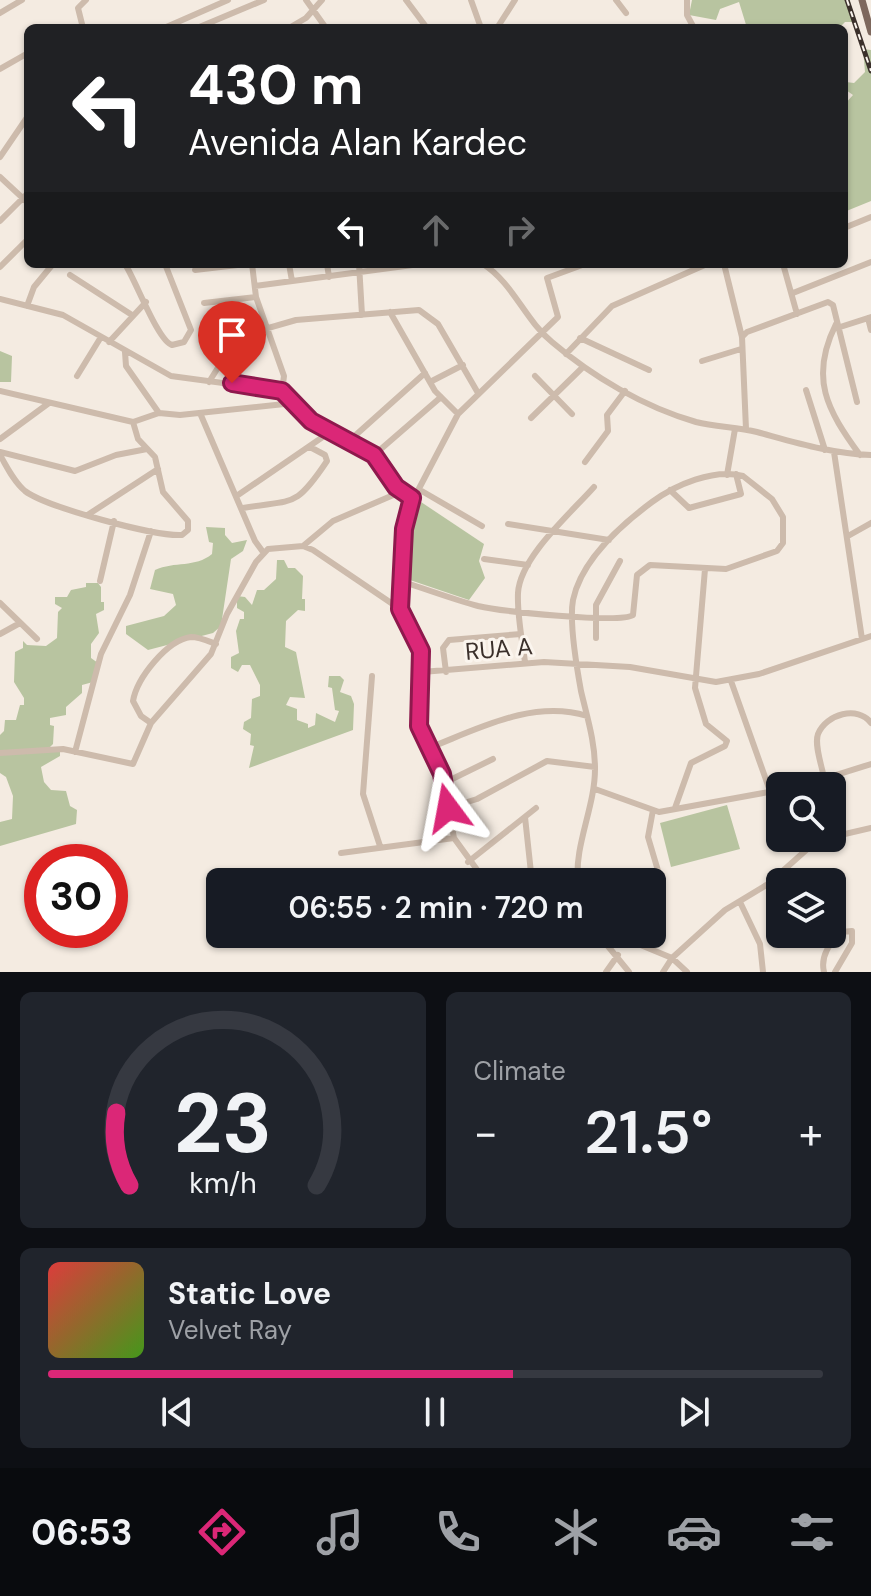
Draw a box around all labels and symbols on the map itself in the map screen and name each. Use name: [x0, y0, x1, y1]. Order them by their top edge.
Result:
pin: [198, 301, 266, 383]
street label: RUA A: [464, 630, 534, 667]
position arrow: [406, 766, 490, 850]
speed limit sign: 30: [24, 844, 128, 948]

